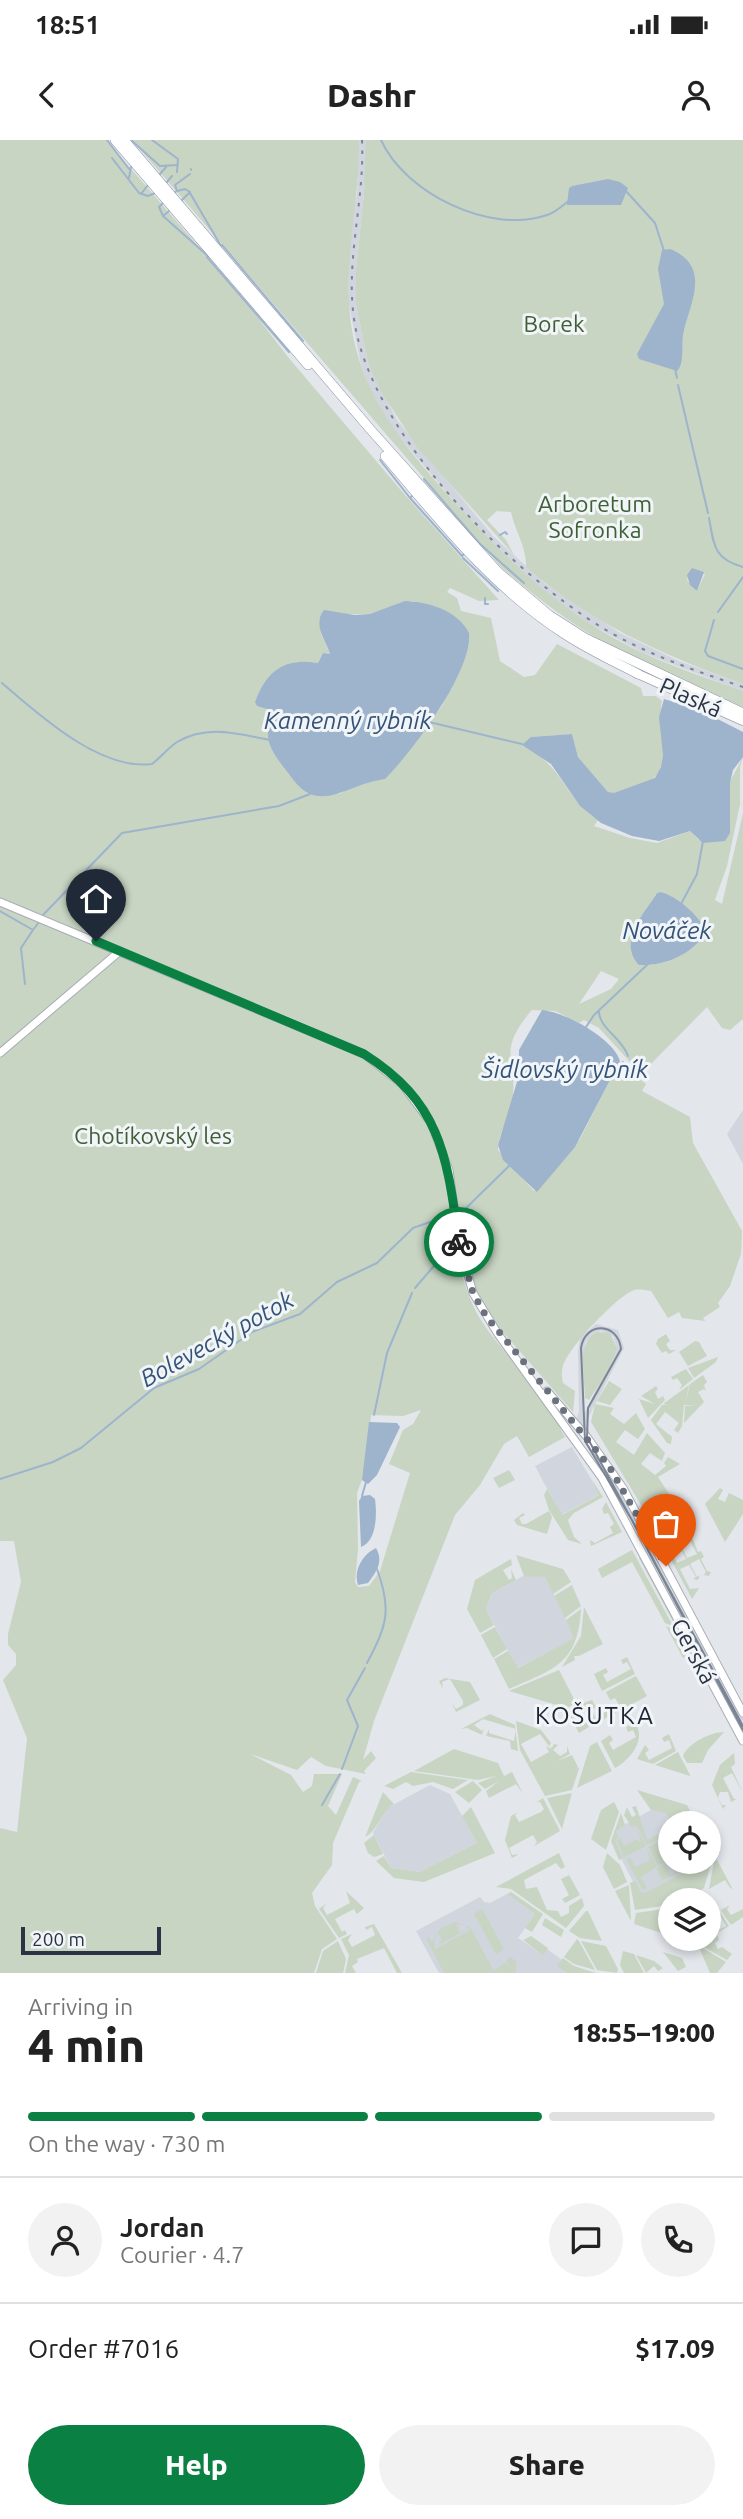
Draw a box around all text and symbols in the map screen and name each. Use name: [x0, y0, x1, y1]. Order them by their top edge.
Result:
text: 18:51: [35, 10, 100, 39]
icon: back: [28, 76, 66, 114]
icon: person: [677, 76, 715, 114]
text: Dashr: [327, 77, 416, 113]
park label: Borek: [523, 311, 585, 336]
park label: Arboretum Sofronka: [538, 491, 652, 542]
street label: Plaská: [656, 672, 726, 722]
water label: Kamenný rybník: [264, 707, 433, 734]
pin: [66, 869, 126, 941]
icon: home: [77, 880, 115, 918]
water label: Nováček: [622, 917, 712, 944]
water label: Šidlovský rybník: [481, 1055, 649, 1083]
park label: Chotíkovský les: [74, 1123, 232, 1148]
courier: [424, 1207, 494, 1277]
icon: bike: [440, 1223, 478, 1261]
water label: Bolevecký potok: [136, 1285, 299, 1392]
pin: [636, 1494, 696, 1566]
icon: bag: [647, 1505, 685, 1543]
street label: Gerská: [667, 1614, 721, 1688]
district label: KOŠUTKA: [535, 1701, 655, 1729]
map controls: [658, 1811, 721, 1951]
button: locate: [658, 1811, 721, 1874]
button: layers: [658, 1888, 721, 1951]
scale bar: [21, 1924, 161, 1956]
text: 200 m: [32, 1928, 85, 1950]
text: Arriving in: [28, 1994, 133, 2019]
text: 18:55–19:00: [572, 2018, 715, 2047]
text: 4 min: [28, 2019, 145, 2071]
text: On the way · 730 m: [28, 2131, 225, 2156]
button: person: [28, 2203, 102, 2277]
button: chat: [549, 2203, 623, 2277]
button: phone: [641, 2203, 715, 2277]
text: Jordan: [120, 2213, 205, 2242]
text: Courier · 4.7: [120, 2242, 244, 2267]
text: Order #7016: [28, 2334, 179, 2363]
text: $17.09: [635, 2334, 715, 2363]
button: Help: [28, 2425, 365, 2505]
button: Share: [379, 2425, 715, 2505]

